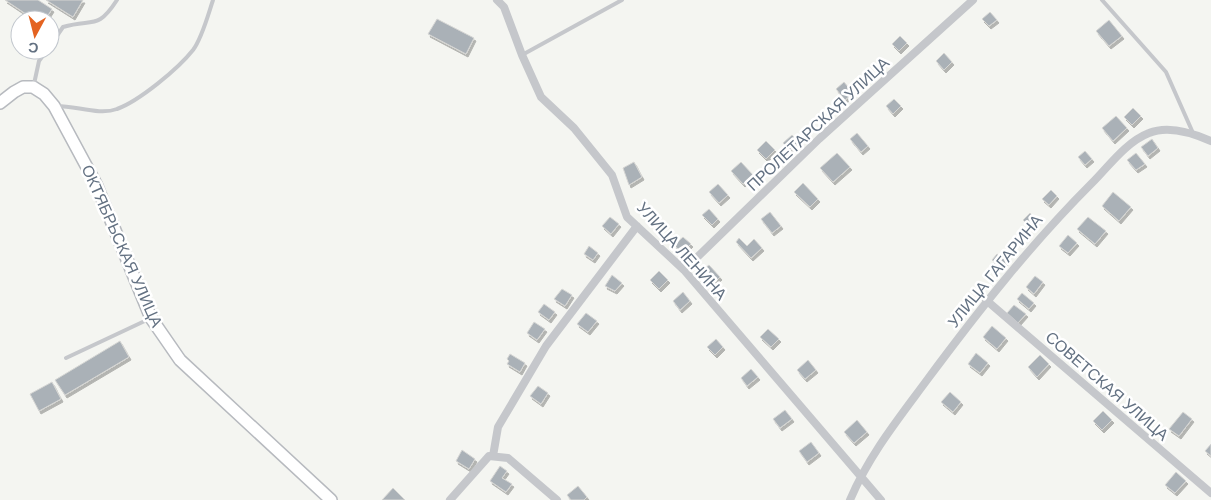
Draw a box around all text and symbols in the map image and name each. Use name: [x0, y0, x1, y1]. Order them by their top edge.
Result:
north arrow: [10, 10, 60, 60]
text: С: [27, 39, 39, 56]
street label: ПРОЛЕТАРСКАЯ УЛИЦА: [744, 54, 893, 194]
street label: ОКТЯБРЬСКАЯ УЛИЦА: [78, 162, 166, 330]
street label: УЛИЦА ЛЕНИНА: [634, 199, 730, 303]
street label: УЛИЦА ГАГАРИНА: [944, 211, 1046, 331]
street label: СОВЕТСКАЯ УЛИЦА: [1042, 328, 1172, 444]

